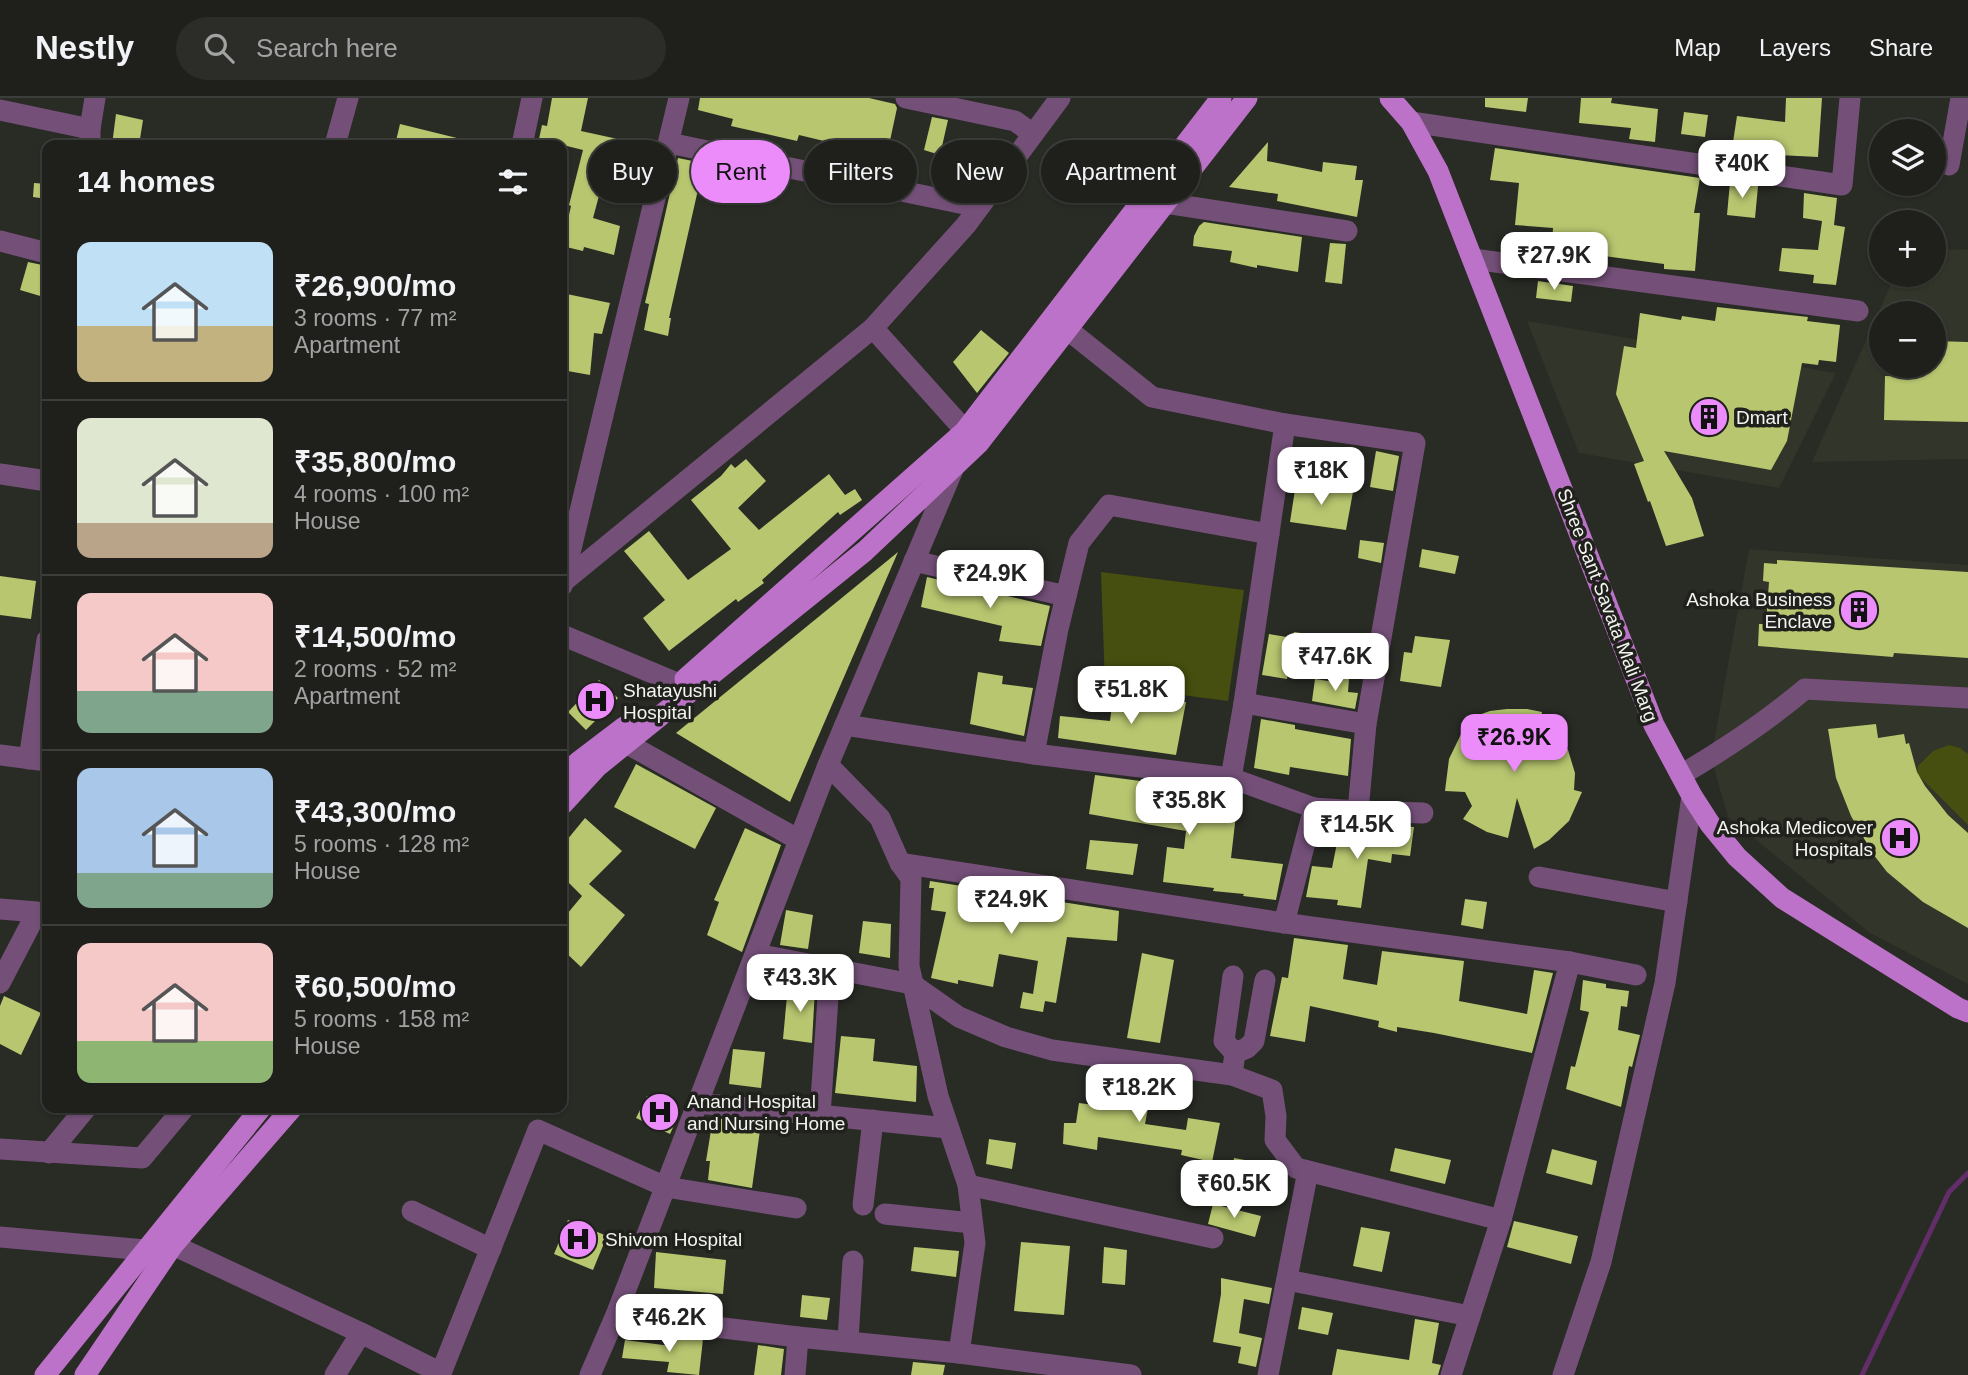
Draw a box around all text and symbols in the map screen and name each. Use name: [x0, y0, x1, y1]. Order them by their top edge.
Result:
search box: [176, 17, 666, 80]
text: Nestly: [35, 29, 134, 66]
icon: search: [200, 29, 238, 67]
text: Search here: [256, 33, 398, 63]
text: Map: [1674, 34, 1721, 61]
text: Layers: [1759, 34, 1831, 61]
text: Share: [1869, 34, 1933, 61]
map controls: [1869, 119, 1946, 378]
button: layers: [1869, 119, 1946, 196]
chip: Buy: [588, 140, 677, 203]
chip: Rent: [691, 140, 790, 203]
chip: Filters: [804, 140, 917, 203]
chip: New: [931, 140, 1027, 203]
chip: Apartment: [1041, 140, 1200, 203]
pin: ₹40K: [1701, 140, 1783, 200]
text: ₹40K: [1714, 150, 1770, 176]
icon: filters: [494, 163, 532, 201]
text: 14 homes: [77, 165, 215, 198]
button: +: [1869, 210, 1946, 287]
pin: ₹27.9K: [1497, 232, 1611, 292]
text: ₹27.9K: [1517, 242, 1591, 268]
text: ₹26,900/mo: [294, 269, 456, 302]
icon: home: [133, 270, 217, 354]
button: −: [1869, 301, 1946, 378]
text: 3 rooms · 77 m²: [294, 305, 456, 331]
text: Apartment: [294, 332, 400, 358]
building icon: Dmart: [1688, 396, 1730, 438]
place label: Dmart: [1736, 407, 1788, 428]
text: ₹35,800/mo: [294, 445, 456, 478]
icon: home: [133, 446, 217, 530]
pin: ₹18K: [1280, 448, 1362, 507]
text: ₹18K: [1293, 457, 1349, 483]
text: 4 rooms · 100 m²: [294, 481, 469, 507]
street label: Shree Sant Savata Mali Marg: [1553, 486, 1662, 725]
text: House: [294, 508, 360, 534]
pin: ₹24.9K: [933, 550, 1047, 610]
text: ₹24.9K: [953, 560, 1027, 586]
place label: Ashoka Business Enclave: [1686, 589, 1832, 632]
building icon: Ashoka Business Enclave: [1838, 589, 1880, 631]
text: ₹14,500/mo: [294, 620, 456, 653]
icon: home: [133, 621, 217, 705]
pin: ₹47.6K: [1278, 634, 1392, 693]
text: ₹47.6K: [1298, 643, 1372, 669]
text: 2 rooms · 52 m²: [294, 656, 456, 682]
pin: ₹51.8K: [1074, 666, 1188, 726]
text: ₹51.8K: [1094, 676, 1168, 702]
hospital icon: Shatayushi Hospital: [575, 680, 617, 722]
place label: Shatayushi Hospital: [623, 680, 717, 723]
text: Apartment: [294, 683, 400, 709]
pin: ₹26.9K: [1457, 714, 1571, 774]
text: ₹26.9K: [1477, 724, 1551, 750]
pin: ₹35.8K: [1132, 778, 1246, 837]
text: ₹35.8K: [1152, 787, 1226, 813]
text: ₹43,300/mo: [294, 795, 456, 828]
icon: home: [133, 796, 217, 880]
pin: ₹14.5K: [1300, 802, 1414, 861]
text: ₹14.5K: [1320, 811, 1394, 837]
place label: Ashoka Medicover Hospitals: [1717, 817, 1874, 860]
hospital icon: Ashoka Medicover Hospitals: [1879, 817, 1921, 859]
text: 5 rooms · 128 m²: [294, 831, 469, 857]
text: House: [294, 858, 360, 884]
pin: ₹24.9K: [954, 876, 1068, 936]
text: ₹24.9K: [974, 886, 1048, 912]
pin: ₹43.3K: [743, 954, 857, 1014]
text: ₹43.3K: [763, 964, 837, 990]
text: ₹60,500/mo: [294, 970, 456, 1003]
icon: home: [133, 971, 217, 1055]
text: 5 rooms · 158 m²: [294, 1006, 469, 1032]
text: House: [294, 1033, 360, 1059]
pin: ₹18.2K: [1082, 1065, 1196, 1124]
text: ₹18.2K: [1102, 1074, 1176, 1100]
hospital icon: Anand Hospital and Nursing Home: [639, 1091, 681, 1133]
place label: Anand Hospital and Nursing Home: [687, 1091, 845, 1134]
pin: ₹60.5K: [1177, 1160, 1291, 1220]
text: ₹60.5K: [1197, 1170, 1271, 1196]
hospital icon: Shivom Hospital: [557, 1218, 599, 1260]
place label: Shivom Hospital: [605, 1229, 742, 1250]
pin: ₹46.2K: [612, 1294, 726, 1354]
text: ₹46.2K: [632, 1304, 706, 1330]

